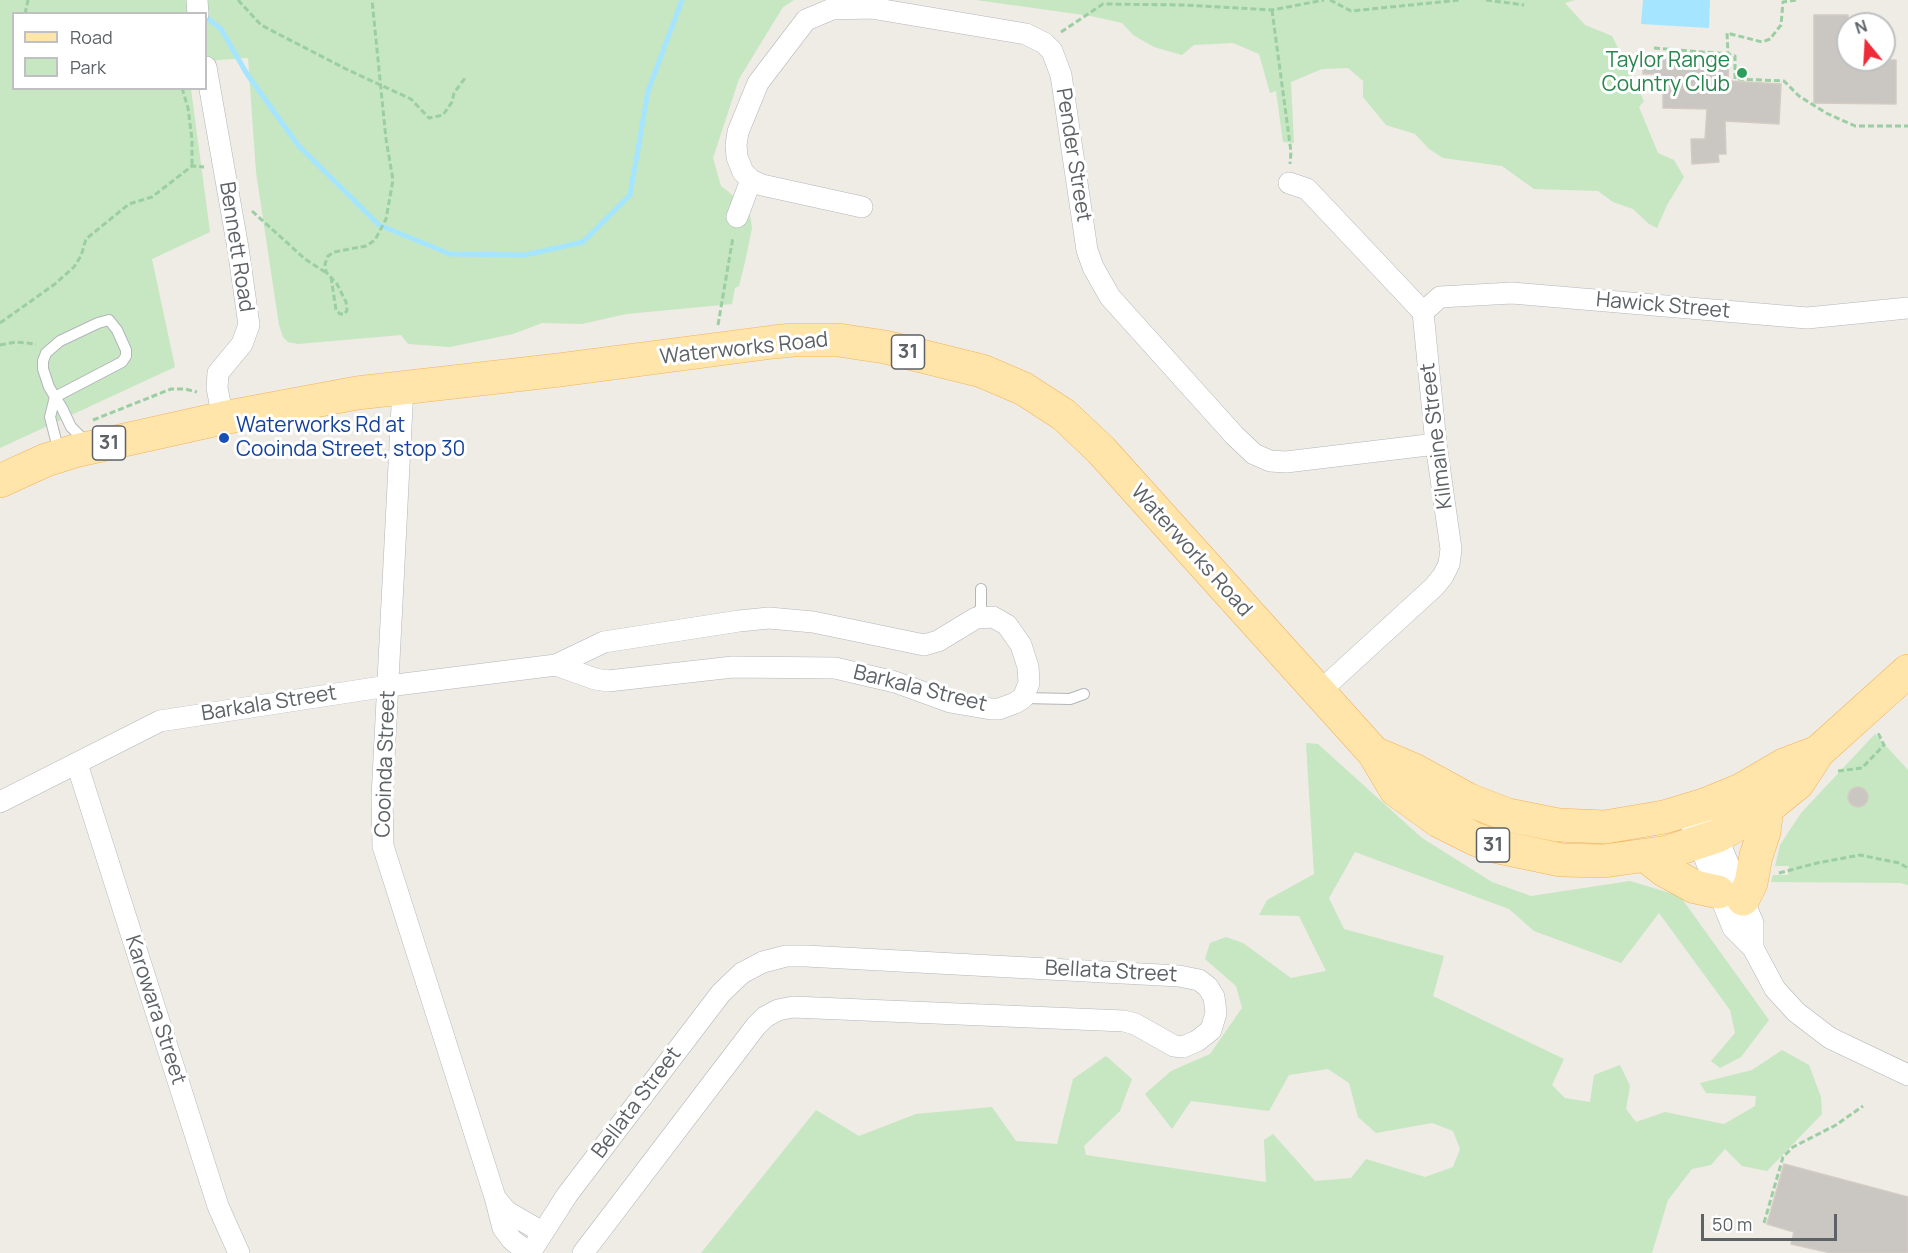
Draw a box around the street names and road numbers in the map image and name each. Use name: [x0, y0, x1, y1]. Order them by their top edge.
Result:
street label: Pender Street: [1050, 86, 1096, 224]
street label: Bennett Road: [213, 180, 259, 314]
street label: Hawick Street: [1595, 288, 1731, 324]
street label: Waterworks Road: [659, 328, 829, 370]
road number: 31: [892, 335, 924, 369]
street label: Kilmaine Street: [1416, 361, 1458, 511]
road number: 31: [92, 426, 126, 460]
street label: Waterworks Road: [1125, 480, 1257, 622]
street label: Barkala Street: [851, 660, 989, 718]
street label: Barkala Street: [200, 681, 338, 727]
street label: Cooinda Street: [371, 690, 401, 838]
road number: 31: [1476, 828, 1510, 862]
street label: Karowara Street: [119, 932, 191, 1088]
street label: Bellata Street: [1044, 956, 1178, 988]
street label: Bellata Street: [587, 1042, 687, 1164]

